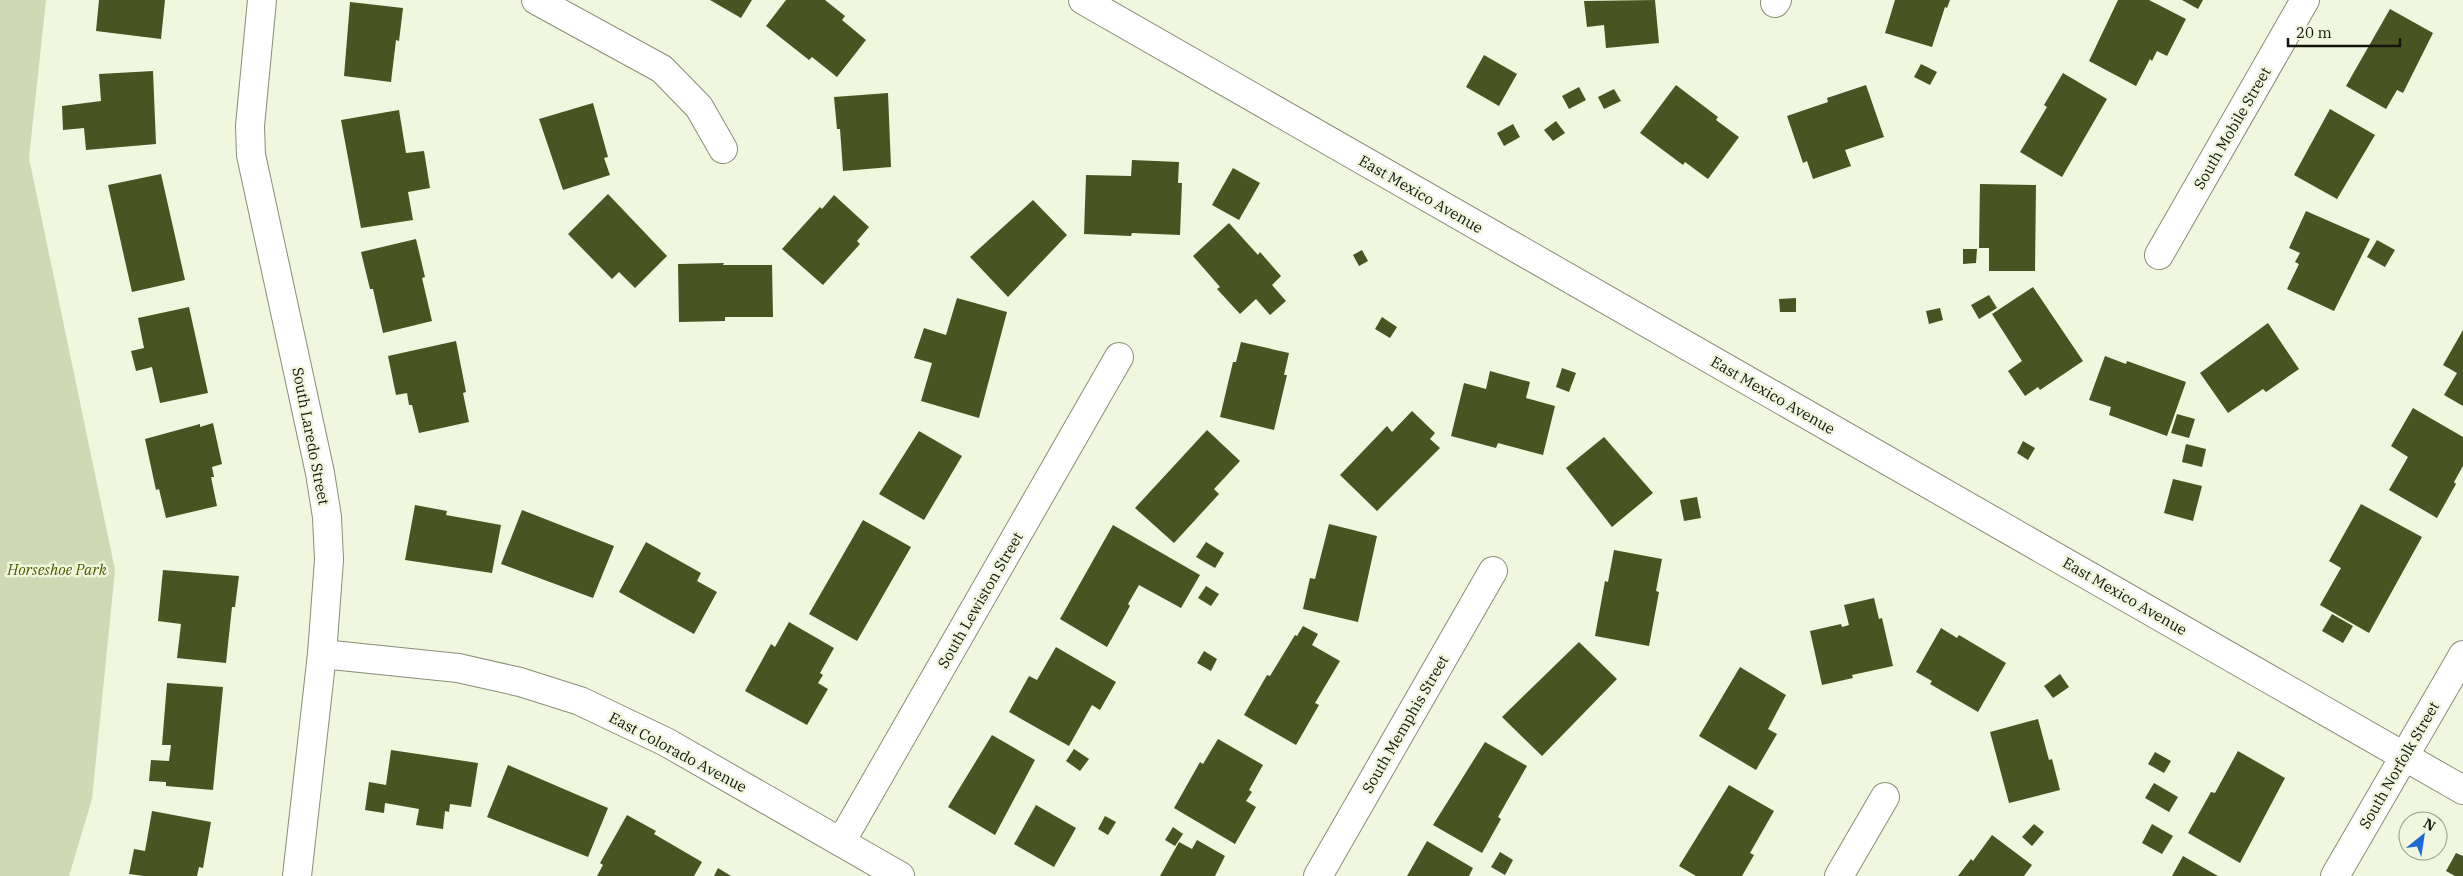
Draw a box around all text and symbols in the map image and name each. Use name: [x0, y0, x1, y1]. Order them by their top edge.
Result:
scale bar: [2288, 15, 2400, 47]
text: 20 m: [2296, 23, 2332, 42]
street label: South Mobile Street: [2189, 63, 2275, 193]
street label: East Mexico Avenue: [1356, 151, 1486, 237]
street label: East Mexico Avenue: [1708, 352, 1838, 438]
street label: South Laredo Street: [288, 366, 334, 506]
street label: South Lewiston Street: [933, 528, 1027, 672]
street label: East Mexico Avenue: [2060, 553, 2190, 639]
park label: Horseshoe Park: [6, 560, 107, 579]
street label: South Memphis Street: [1358, 652, 1452, 796]
street label: South Norfolk Street: [2355, 698, 2443, 832]
street label: East Colorado Avenue: [606, 708, 750, 796]
north arrow: [2398, 811, 2448, 861]

